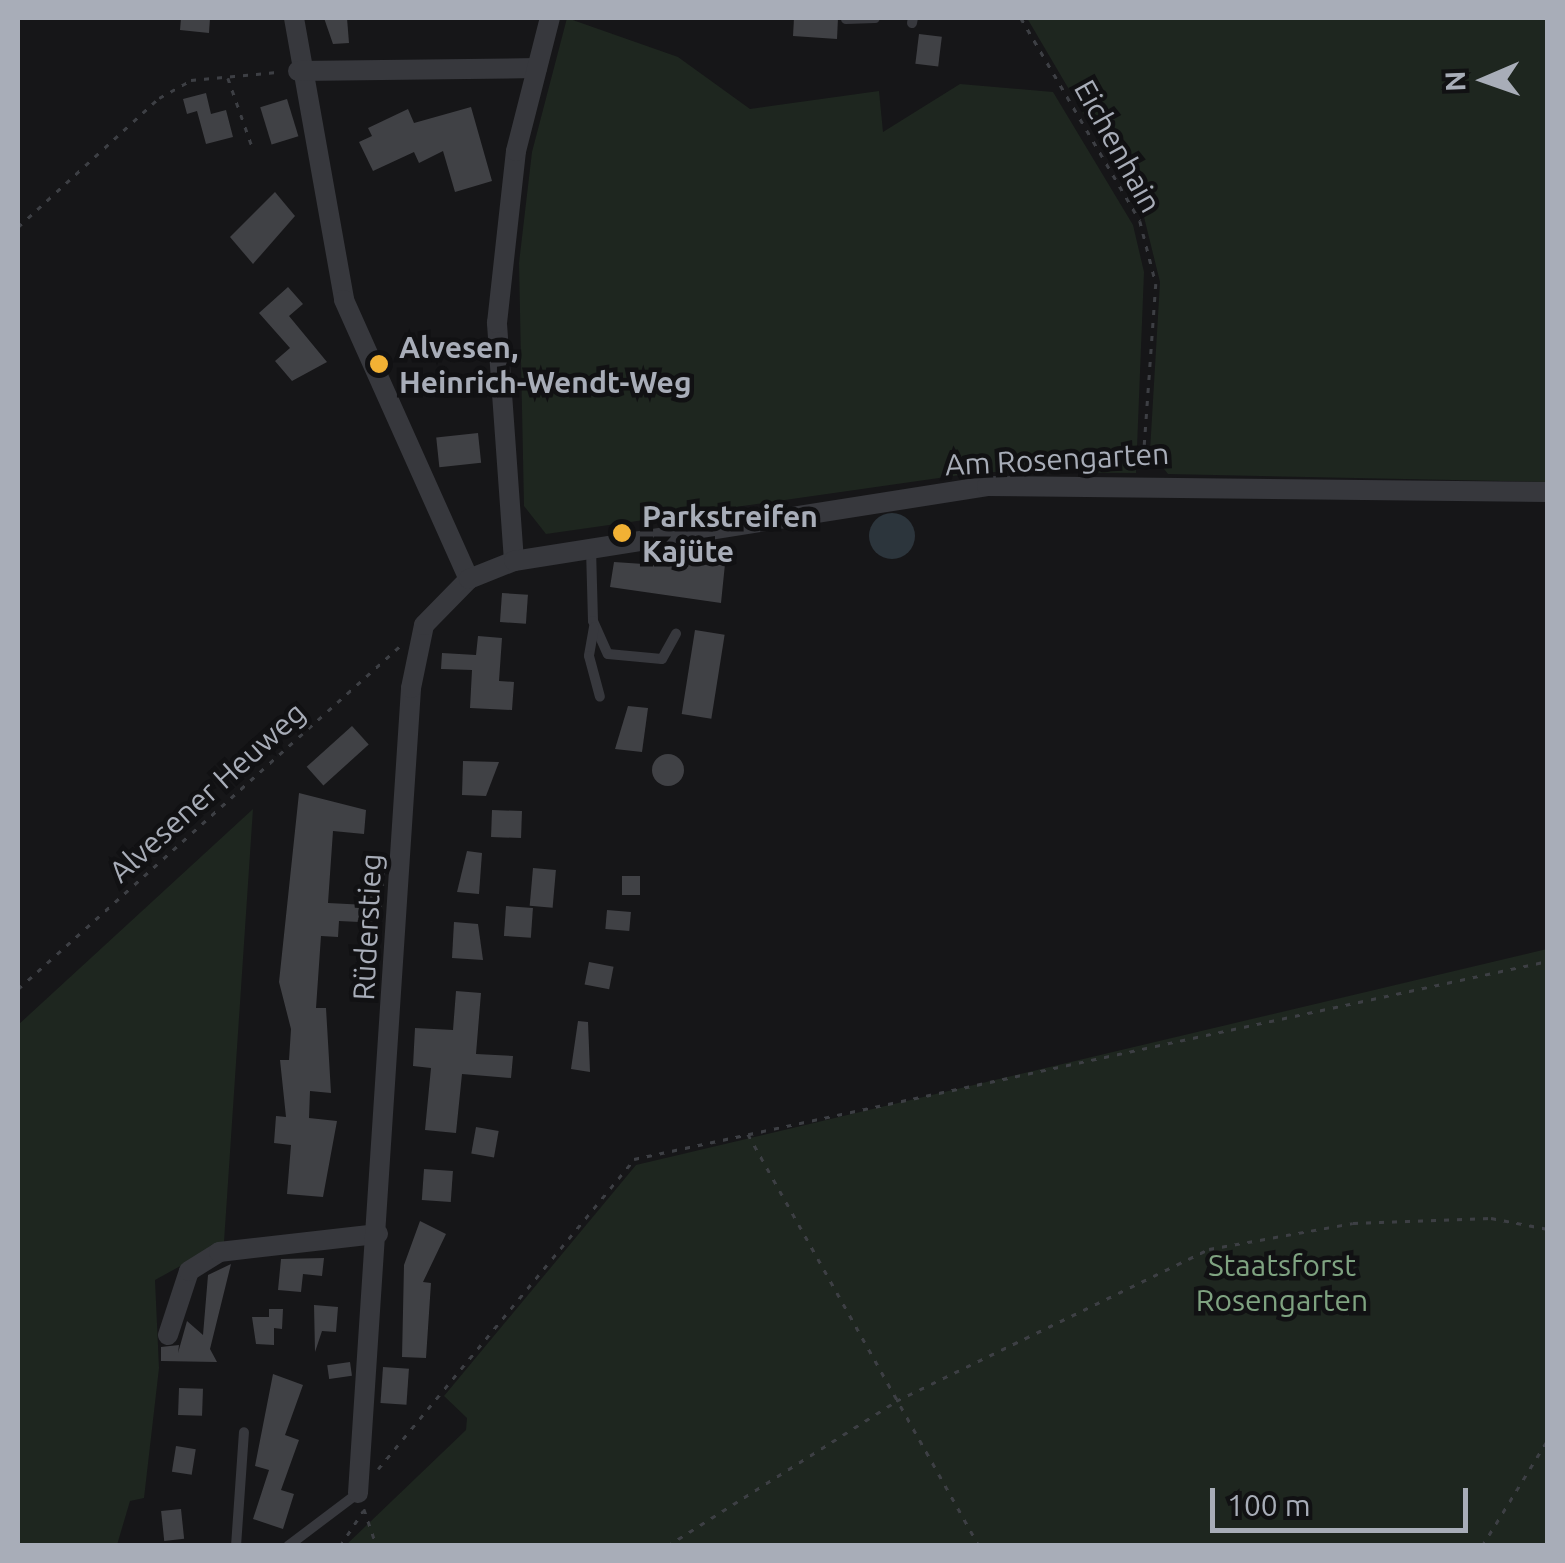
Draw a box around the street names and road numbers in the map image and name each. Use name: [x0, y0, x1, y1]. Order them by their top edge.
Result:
street label: Eichenhain: [1067, 73, 1169, 219]
street label: Am Rosengarten: [944, 435, 1170, 483]
street label: Alvesener Heuweg: [101, 694, 313, 890]
street label: Rüderstieg: [345, 853, 389, 1001]

